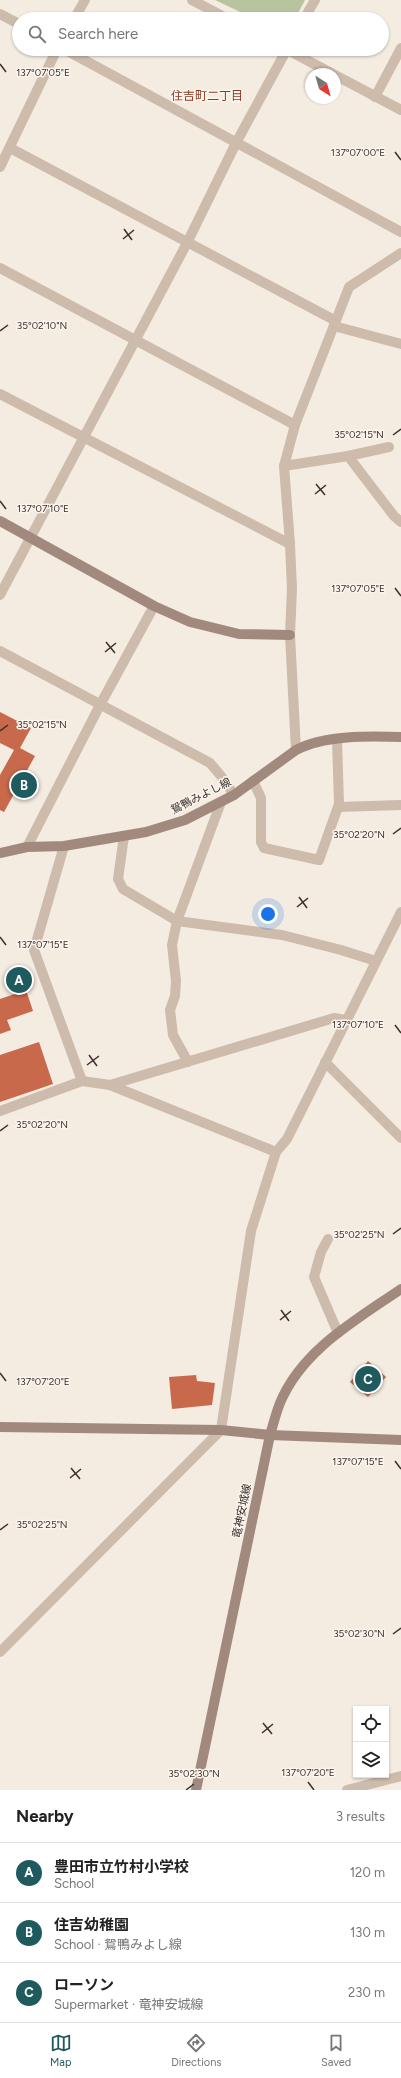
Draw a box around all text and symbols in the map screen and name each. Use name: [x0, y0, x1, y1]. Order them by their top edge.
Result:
search box: [12, 12, 389, 56]
icon: search: [26, 23, 48, 45]
text: Search here: [58, 25, 138, 43]
text: 137°07'05"E: [16, 66, 70, 79]
north arrow: [305, 68, 341, 104]
district label: 住吉町二丁目: [171, 89, 243, 103]
text: 137°07'00"E: [331, 146, 385, 159]
text: 35°02'10"N: [17, 319, 67, 332]
text: 35°02'15"N: [334, 428, 384, 441]
text: 137°07'10"E: [17, 502, 69, 515]
text: 137°07'05"E: [331, 582, 385, 595]
text: 35°02'15"N: [17, 718, 67, 731]
pin: B: [11, 770, 37, 800]
street label: 鴛鴨みよし線: [169, 775, 233, 817]
text: 35°02'20"N: [333, 828, 385, 841]
your location: [258, 904, 278, 924]
text: 137°07'15"E: [17, 938, 69, 951]
pin: A: [6, 965, 32, 995]
text: 137°07'10"E: [332, 1018, 384, 1031]
text: 35°02'20"N: [16, 1118, 68, 1131]
text: 35°02'25"N: [333, 1228, 385, 1241]
pin: C: [355, 1364, 381, 1394]
text: 137°07'20"E: [16, 1375, 70, 1388]
text: 137°07'15"E: [332, 1455, 384, 1468]
street label: 竜神安城線: [230, 1483, 254, 1539]
text: 35°02'25"N: [16, 1518, 68, 1531]
text: 35°02'30"N: [333, 1627, 385, 1640]
map controls: [353, 1706, 389, 1778]
button: locate: [353, 1706, 389, 1742]
button: layers: [353, 1742, 389, 1778]
text: 137°07'20"E: [281, 1766, 335, 1779]
text: 35°02'30"N: [168, 1767, 220, 1780]
text: Nearby: [16, 1806, 74, 1826]
text: 3 results: [336, 1809, 385, 1824]
text: 豊田市立竹村小学校: [54, 1858, 189, 1876]
text: A: [24, 1865, 34, 1880]
text: 120 m: [350, 1865, 385, 1880]
text: School: [54, 1876, 94, 1891]
text: 住吉幼稚園: [54, 1916, 129, 1934]
text: B: [25, 1925, 33, 1940]
text: 130 m: [350, 1925, 385, 1940]
text: School · 鴛鴨みよし線: [54, 1937, 182, 1952]
text: ローソン: [54, 1976, 114, 1994]
text: C: [24, 1985, 34, 2000]
text: 230 m: [348, 1985, 385, 2000]
text: Supermarket · 竜神安城線: [54, 1997, 203, 2012]
tab: Map: [50, 2032, 72, 2069]
tab: Directions: [171, 2032, 221, 2069]
tab: Saved: [321, 2032, 351, 2069]

